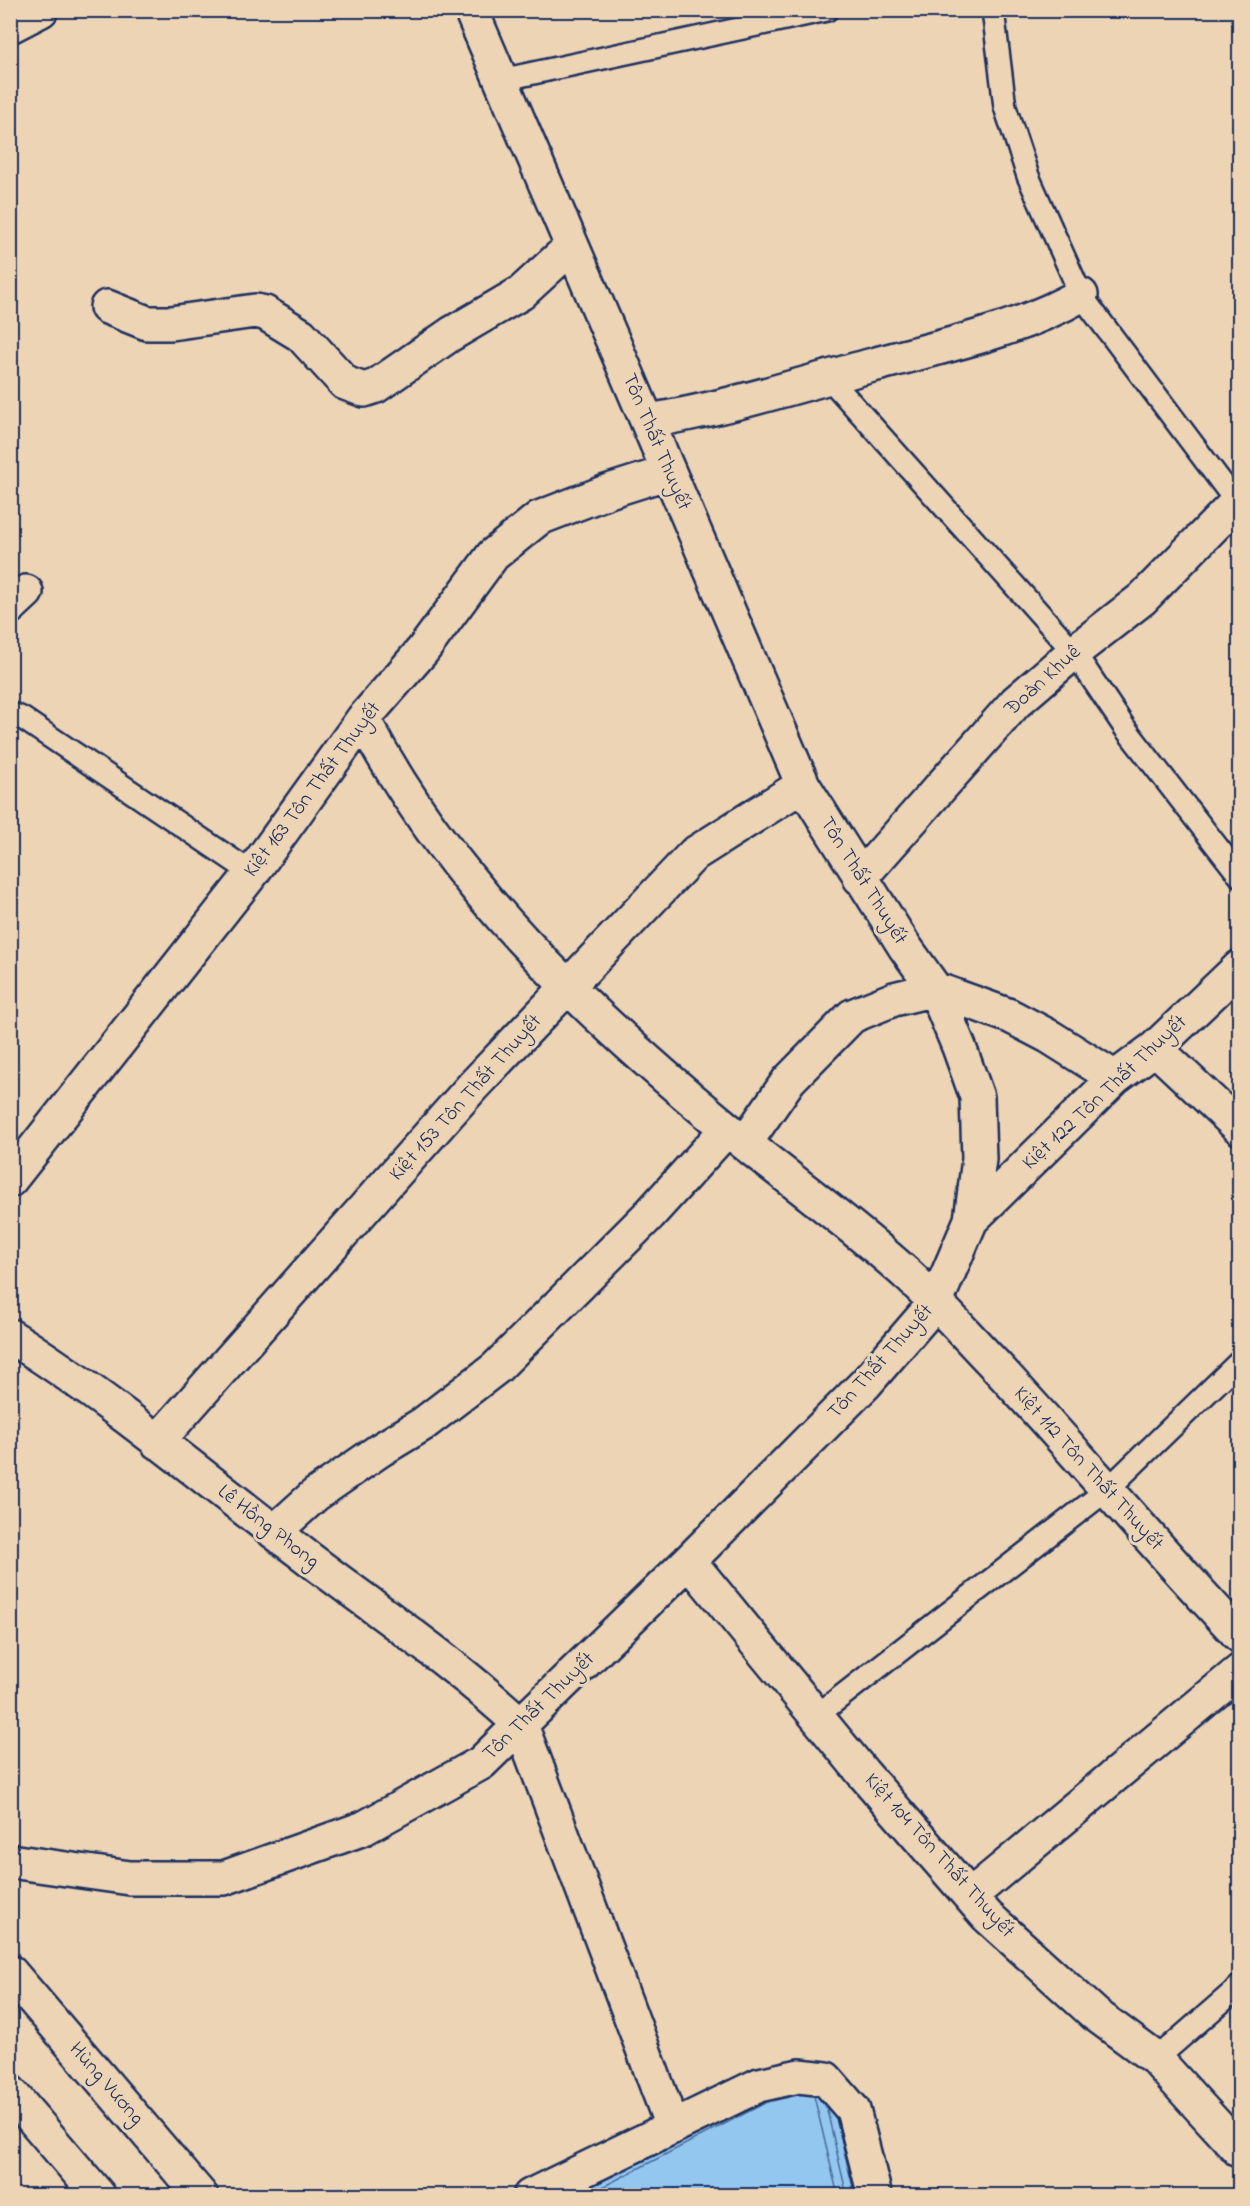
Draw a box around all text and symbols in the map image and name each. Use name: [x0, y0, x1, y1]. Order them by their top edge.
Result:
street label: Tôn Thất Thuyết: [612, 369, 698, 516]
street label: Đoàn Khuê: [997, 638, 1088, 724]
street label: Kiệt 163 Tôn Thất Thuyết: [237, 696, 391, 885]
street label: Tôn Thất Thuyết: [810, 811, 914, 952]
street label: Kiệt 153 Tôn Thất Thuyết: [383, 1008, 551, 1190]
street label: Kiệt 122 Tôn Thất Thuyết: [1016, 1008, 1196, 1179]
street label: Tôn Thất Thuyết: [821, 1298, 943, 1428]
street label: Kiệt 112 Tôn Thất Thuyết: [1004, 1380, 1170, 1559]
street label: Lê Hồng Phong: [209, 1478, 325, 1578]
street label: Tôn Thất Thuyết: [476, 1645, 603, 1770]
street label: Kiệt 104 Tôn Thất Thuyết: [855, 1767, 1021, 1946]
street label: Hùng Vương: [60, 2036, 151, 2134]

